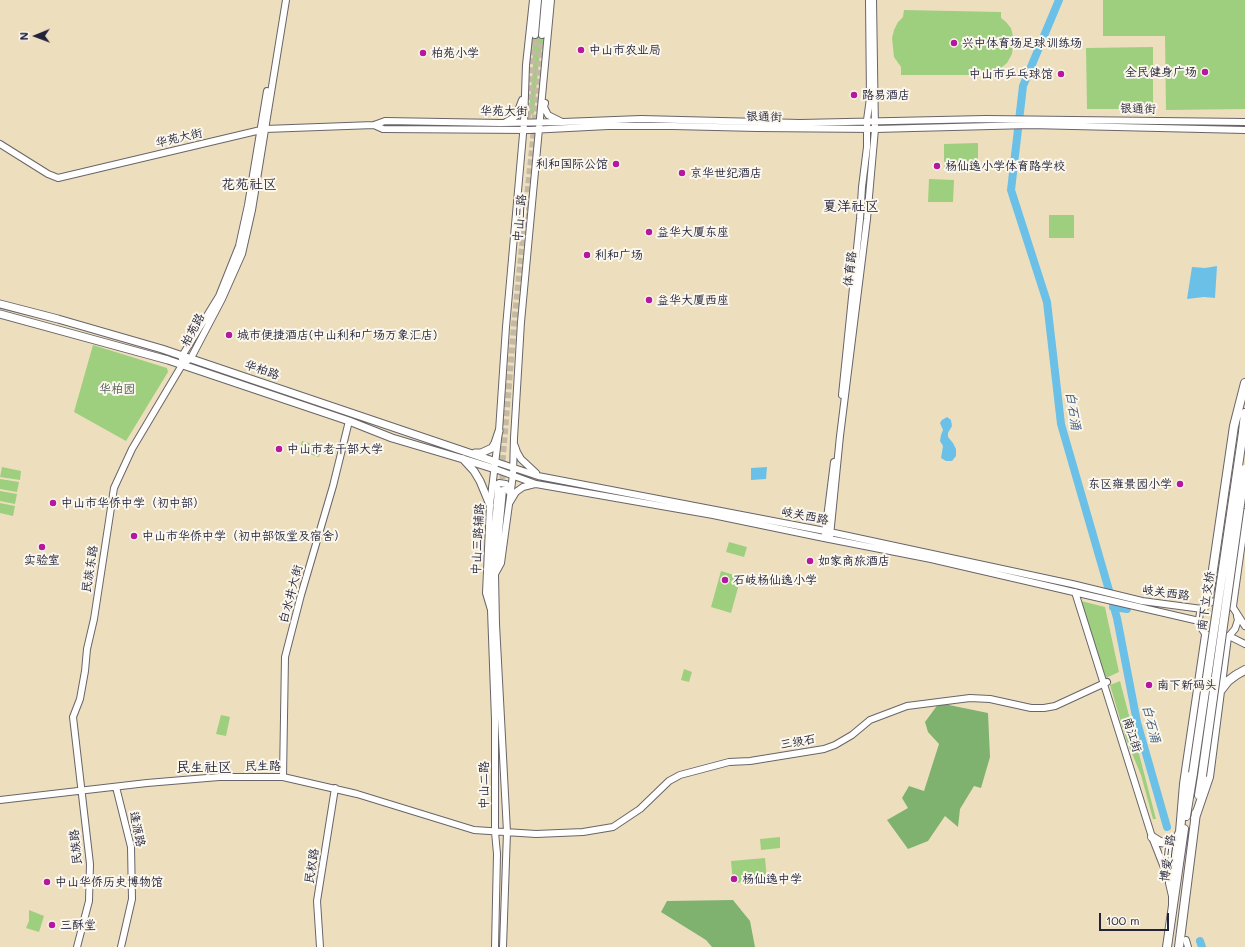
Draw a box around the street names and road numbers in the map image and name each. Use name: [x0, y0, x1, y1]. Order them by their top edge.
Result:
street label: 银通街: [1120, 101, 1156, 117]
street label: 华苑大街: [480, 104, 528, 118]
street label: 银通街: [746, 109, 782, 125]
street label: 华苑大街: [154, 126, 204, 150]
street label: 中山三路: [511, 193, 529, 243]
street label: 体育路: [841, 250, 859, 288]
street label: 柏苑路: [178, 311, 208, 349]
street label: 华柏路: [243, 357, 281, 383]
street label: 中山三路辅路: [469, 503, 487, 575]
street label: 岐关西路: [780, 504, 830, 528]
street label: 民族东路: [79, 544, 101, 594]
street label: 白水井大街: [276, 563, 306, 625]
street label: 南下立交桥: [1195, 570, 1217, 632]
street label: 岐关西路: [1141, 583, 1191, 603]
street label: 南江街: [1120, 716, 1144, 754]
street label: 三级石: [779, 732, 817, 752]
street label: 民生路: [245, 759, 281, 773]
street label: 中山二路: [477, 761, 491, 809]
street label: 逢源路: [126, 810, 148, 848]
street label: 民族路: [67, 828, 85, 866]
street label: 博爱三路: [1158, 833, 1178, 883]
street label: 民权路: [302, 847, 322, 885]

